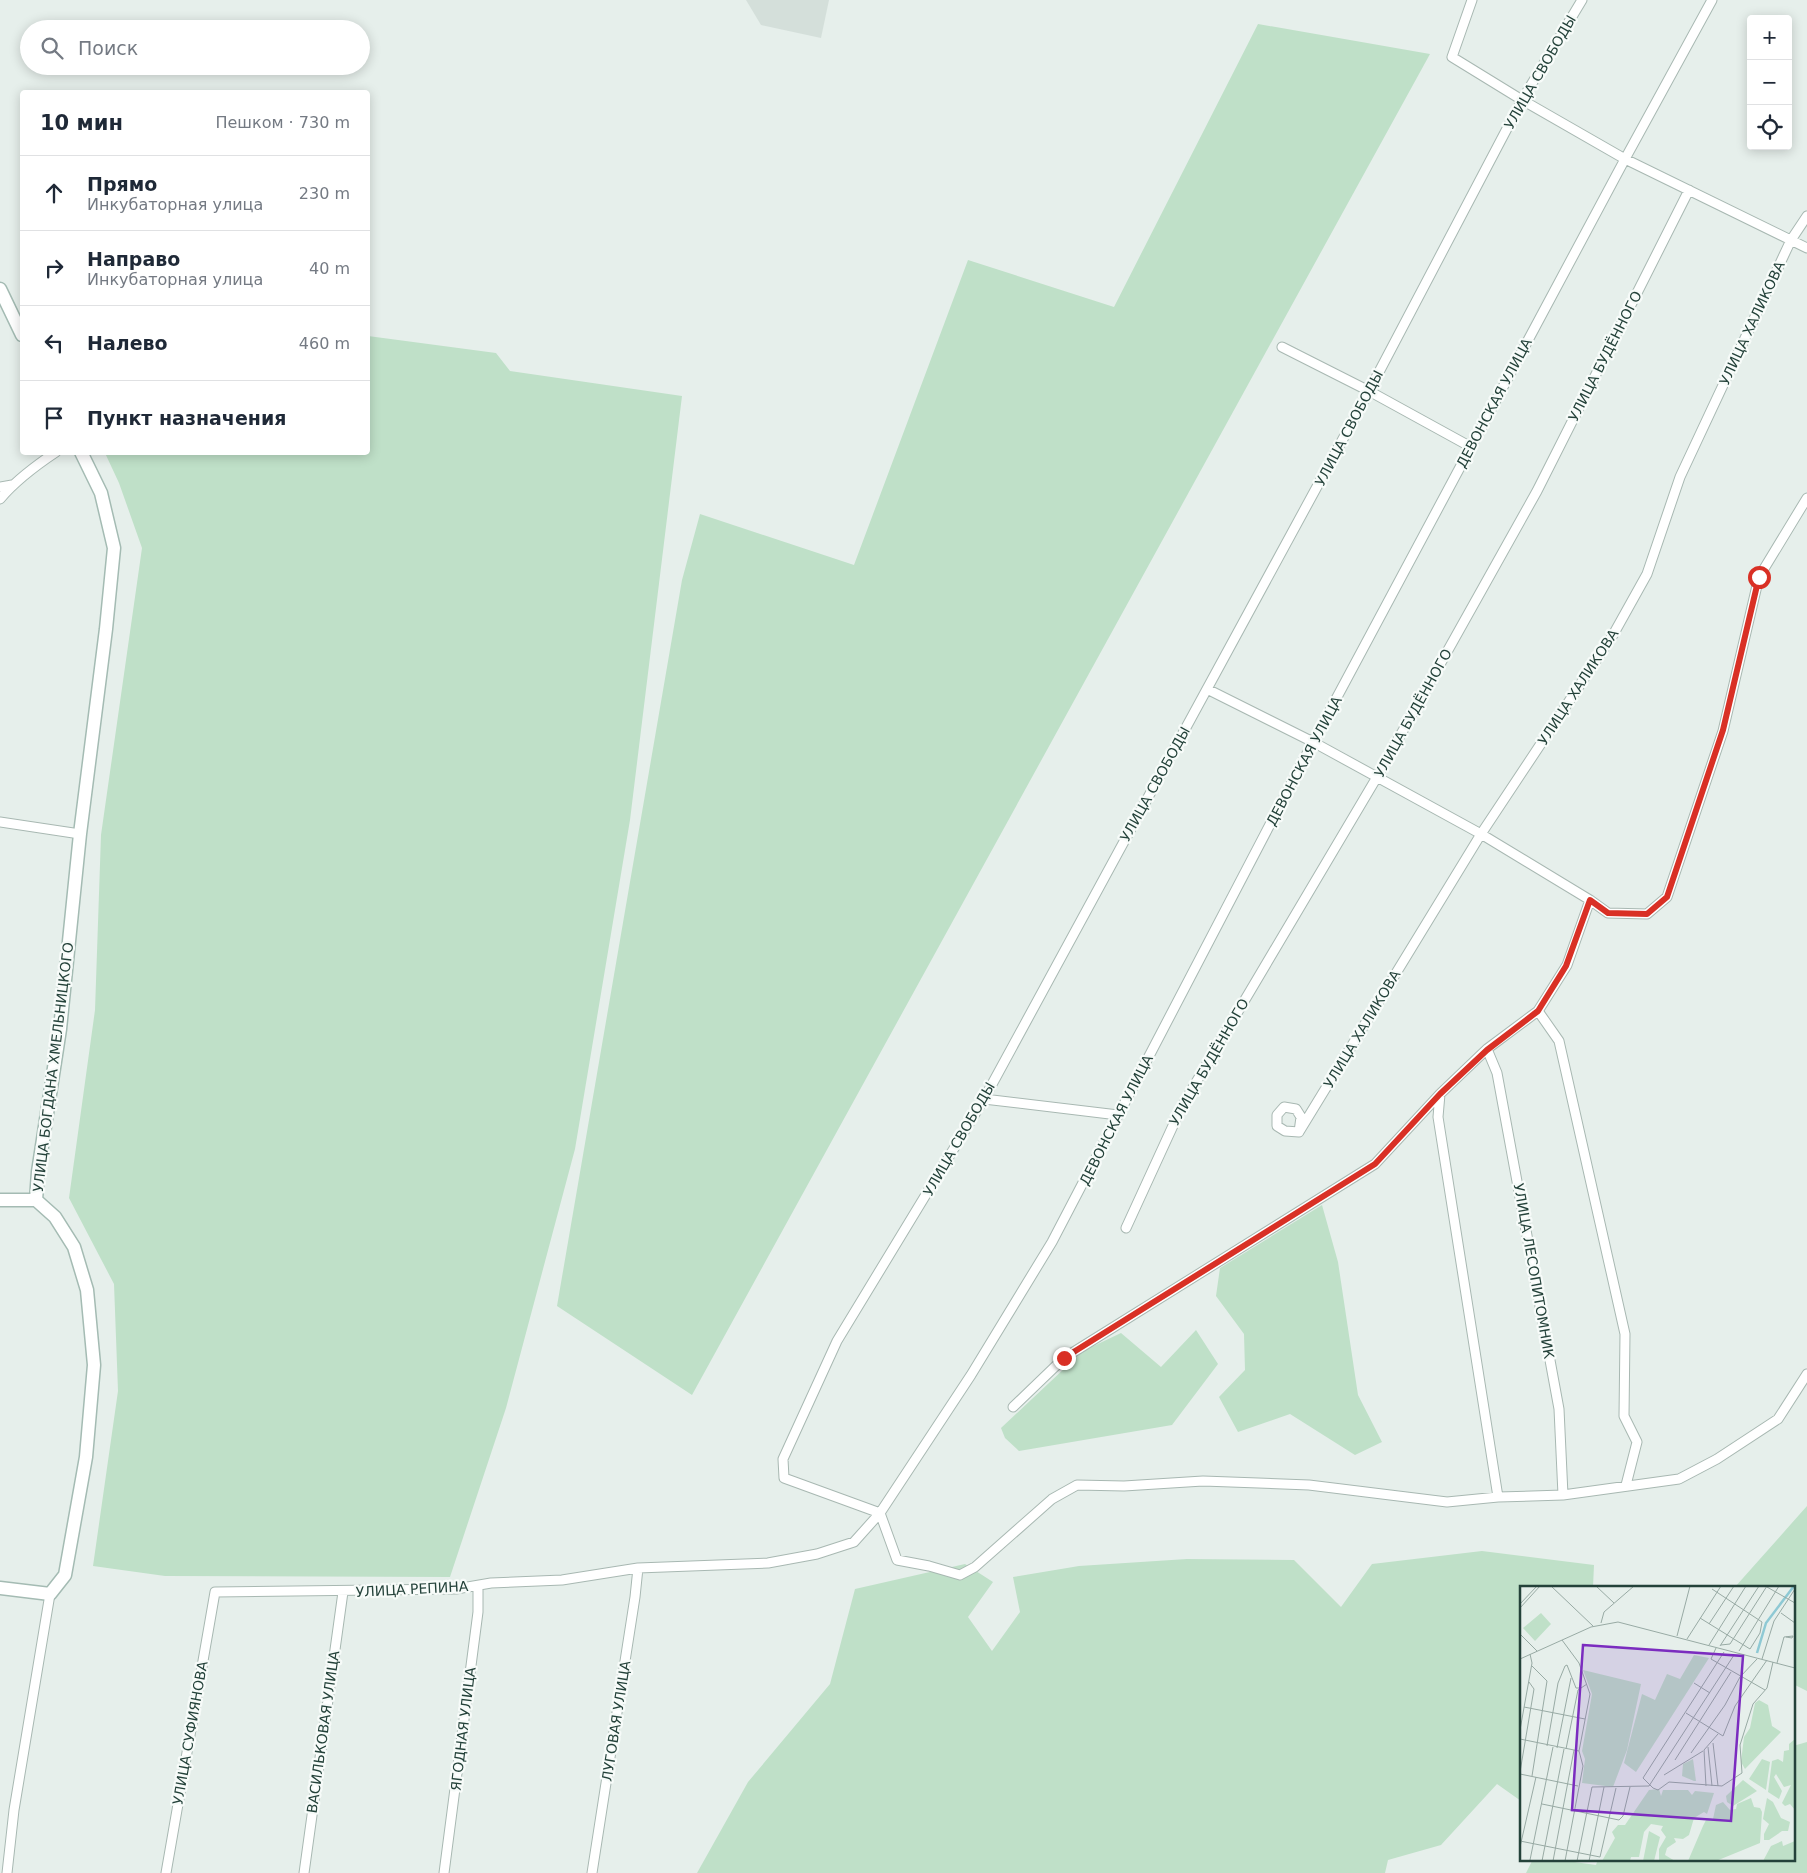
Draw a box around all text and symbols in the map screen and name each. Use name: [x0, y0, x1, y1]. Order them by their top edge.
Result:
street label: УЛИЦА СВОБОДЫ: [1501, 12, 1579, 132]
map controls: [1747, 15, 1792, 150]
button: +: [1747, 15, 1792, 60]
search box: [20, 20, 370, 75]
icon: search: [38, 34, 66, 62]
text: Поиск: [78, 37, 138, 59]
button: −: [1747, 60, 1792, 105]
button: locate: [1747, 105, 1792, 150]
text: 10 мин: [40, 111, 123, 135]
text: Пешком · 730 m: [215, 113, 350, 132]
text: Прямо: [87, 173, 157, 195]
icon: ahead: [40, 179, 68, 207]
text: 230 m: [299, 184, 350, 203]
text: Инкубаторная улица: [87, 195, 263, 214]
text: Направо: [87, 248, 180, 270]
icon: right: [40, 254, 68, 282]
street label: УЛИЦА ХАЛИКОВА: [1716, 258, 1788, 387]
text: 40 m: [309, 259, 350, 278]
text: Инкубаторная улица: [87, 270, 263, 289]
street label: УЛИЦА БУДЁННОГО: [1564, 288, 1645, 424]
icon: left: [40, 329, 68, 357]
text: Налево: [87, 332, 168, 354]
text: 460 m: [299, 334, 350, 353]
street label: ДЕВОНСКАЯ УЛИЦА: [1453, 335, 1535, 471]
street label: УЛИЦА СВОБОДЫ: [1312, 367, 1386, 489]
icon: arrive: [40, 404, 68, 432]
text: Пункт назначения: [87, 407, 286, 429]
route start: [1748, 566, 1771, 589]
street label: УЛИЦА ХАЛИКОВА: [1535, 626, 1622, 748]
street label: УЛИЦА БУДЁННОГО: [1370, 646, 1455, 780]
street label: ДЕВОНСКАЯ УЛИЦА: [1263, 693, 1345, 829]
street label: УЛИЦА СВОБОДЫ: [1117, 724, 1193, 844]
street label: УЛИЦА БОГДАНА ХМЕЛЬНИЦКОГО: [30, 941, 76, 1193]
street label: УЛИЦА ХАЛИКОВА: [1320, 967, 1404, 1091]
street label: УЛИЦА БУДЁННОГО: [1165, 995, 1252, 1128]
street label: ДЕВОНСКАЯ УЛИЦА: [1076, 1052, 1156, 1188]
street label: УЛИЦА СВОБОДЫ: [920, 1079, 998, 1199]
street label: УЛИЦА ЛЕСОПИТОМНИК: [1511, 1182, 1557, 1360]
route end: [1053, 1347, 1076, 1370]
street label: УЛИЦА РЕПИНА: [355, 1578, 469, 1600]
inset map: [1520, 1586, 1794, 1860]
street label: ВАСИЛЬКОВАЯ УЛИЦА: [304, 1649, 342, 1814]
street label: УЛИЦА СУФИЯНОВА: [169, 1659, 211, 1806]
street label: ЛУГОВАЯ УЛИЦА: [599, 1659, 634, 1782]
street label: ЯГОДНАЯ УЛИЦА: [447, 1666, 479, 1792]

